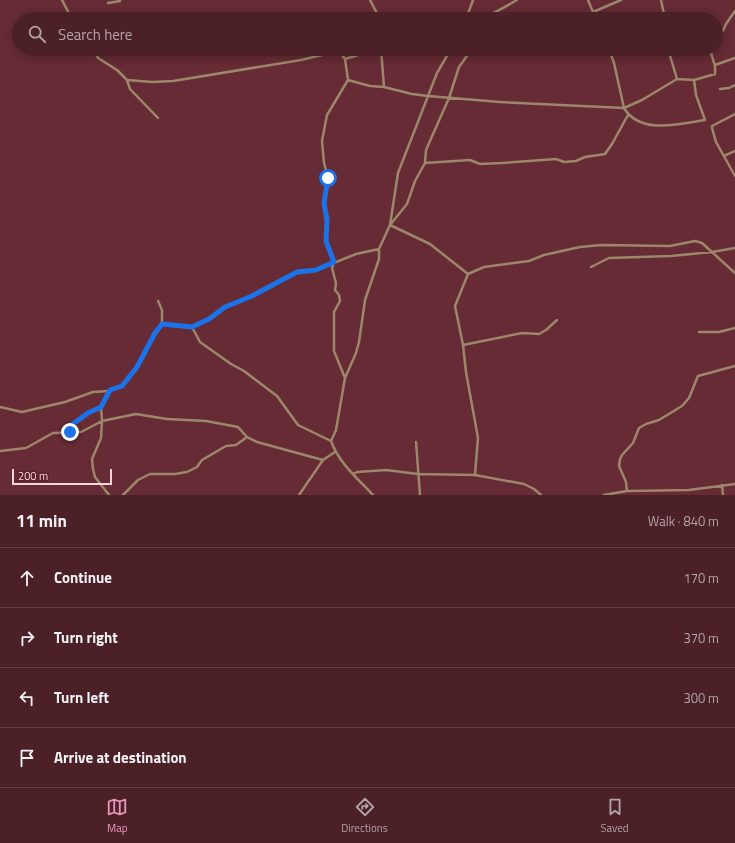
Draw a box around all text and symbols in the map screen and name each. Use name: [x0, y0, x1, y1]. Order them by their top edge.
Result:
search box: [12, 12, 723, 56]
icon: search: [26, 23, 48, 45]
text: Search here: [58, 23, 132, 46]
route start: [319, 169, 337, 187]
route end: [61, 423, 79, 441]
scale bar: [12, 467, 112, 486]
text: 200 m: [18, 468, 48, 484]
text: 11 min: [16, 508, 67, 534]
text: Walk · 840 m: [648, 511, 719, 531]
text: Continue: [54, 566, 112, 589]
icon: ahead: [16, 567, 38, 589]
text: 170 m: [683, 568, 719, 588]
text: Turn right: [54, 626, 118, 649]
icon: right: [16, 627, 38, 649]
text: 370 m: [683, 628, 719, 648]
text: Turn left: [54, 686, 109, 709]
icon: left: [16, 687, 38, 709]
text: 300 m: [683, 688, 719, 708]
text: Arrive at destination: [54, 746, 187, 769]
icon: arrive: [16, 747, 38, 769]
tab: Map: [106, 796, 128, 836]
tab: Directions: [341, 796, 388, 836]
tab: Saved: [601, 796, 629, 836]

